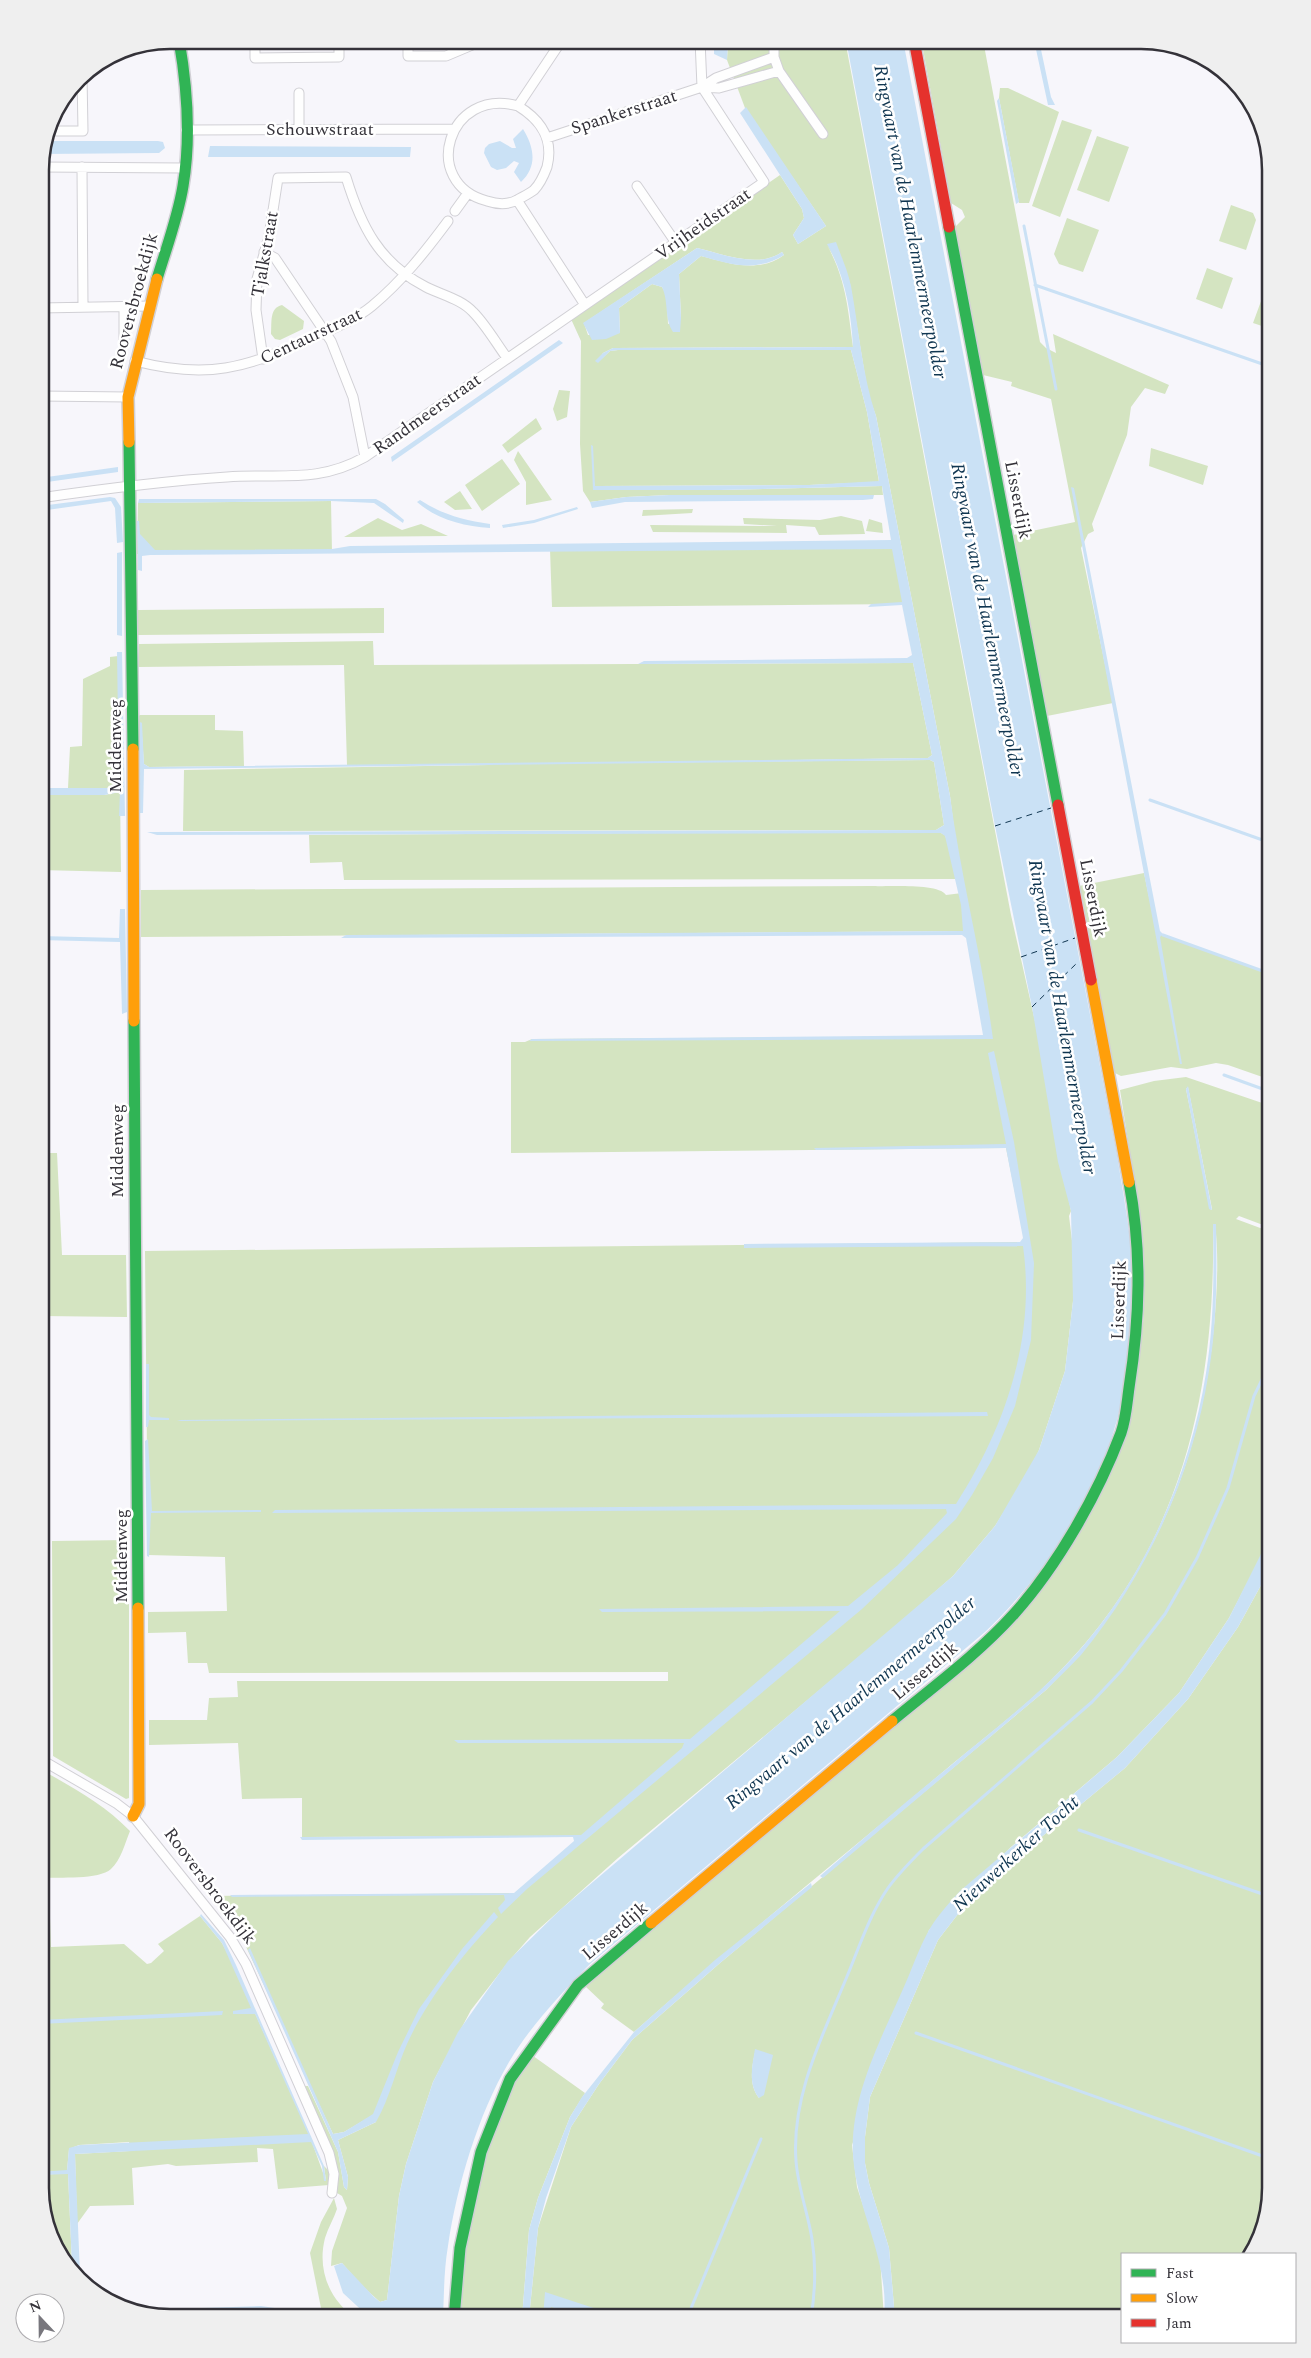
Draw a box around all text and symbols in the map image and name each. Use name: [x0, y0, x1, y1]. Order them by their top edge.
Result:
water label: Ringvaart van de Haarlemmermeerpolder: [865, 63, 955, 382]
street label: Spankerstraat: [567, 82, 681, 142]
street label: Schouwstraat: [266, 116, 374, 143]
street label: Vrijheidstraat: [650, 181, 756, 267]
street label: Tjalkstraat: [244, 209, 286, 299]
street label: Rooversbroekdijk: [103, 230, 165, 372]
street label: Centaurstraat: [255, 300, 367, 372]
street label: Randmeerstraat: [367, 367, 487, 461]
street label: Lisserdijk: [997, 458, 1039, 542]
water label: Ringvaart van de Haarlemmermeerpolder: [942, 461, 1032, 780]
street label: Middenweg: [102, 699, 129, 793]
street label: Lisserdijk: [1072, 856, 1114, 940]
water label: Ringvaart van de Haarlemmermeerpolder: [1020, 857, 1104, 1177]
street label: Middenweg: [104, 1104, 131, 1198]
street label: Lisserdijk: [1104, 1260, 1134, 1340]
street label: Middenweg: [108, 1509, 135, 1603]
water label: Ringvaart van de Haarlemmermeerpolder: [719, 1589, 983, 1817]
street label: Lisserdijk: [886, 1635, 964, 1707]
water label: Nieuwerkerker Tocht: [946, 1788, 1087, 1919]
street label: Rooversbroekdijk: [157, 1822, 263, 1950]
street label: Lisserdijk: [576, 1895, 654, 1967]
legend: [1121, 2253, 1296, 2343]
text: Fast: [1166, 2262, 1194, 2285]
text: Slow: [1166, 2287, 1198, 2310]
north arrow: [15, 2293, 65, 2343]
text: N: [26, 2295, 45, 2318]
text: Jam: [1166, 2312, 1192, 2335]

